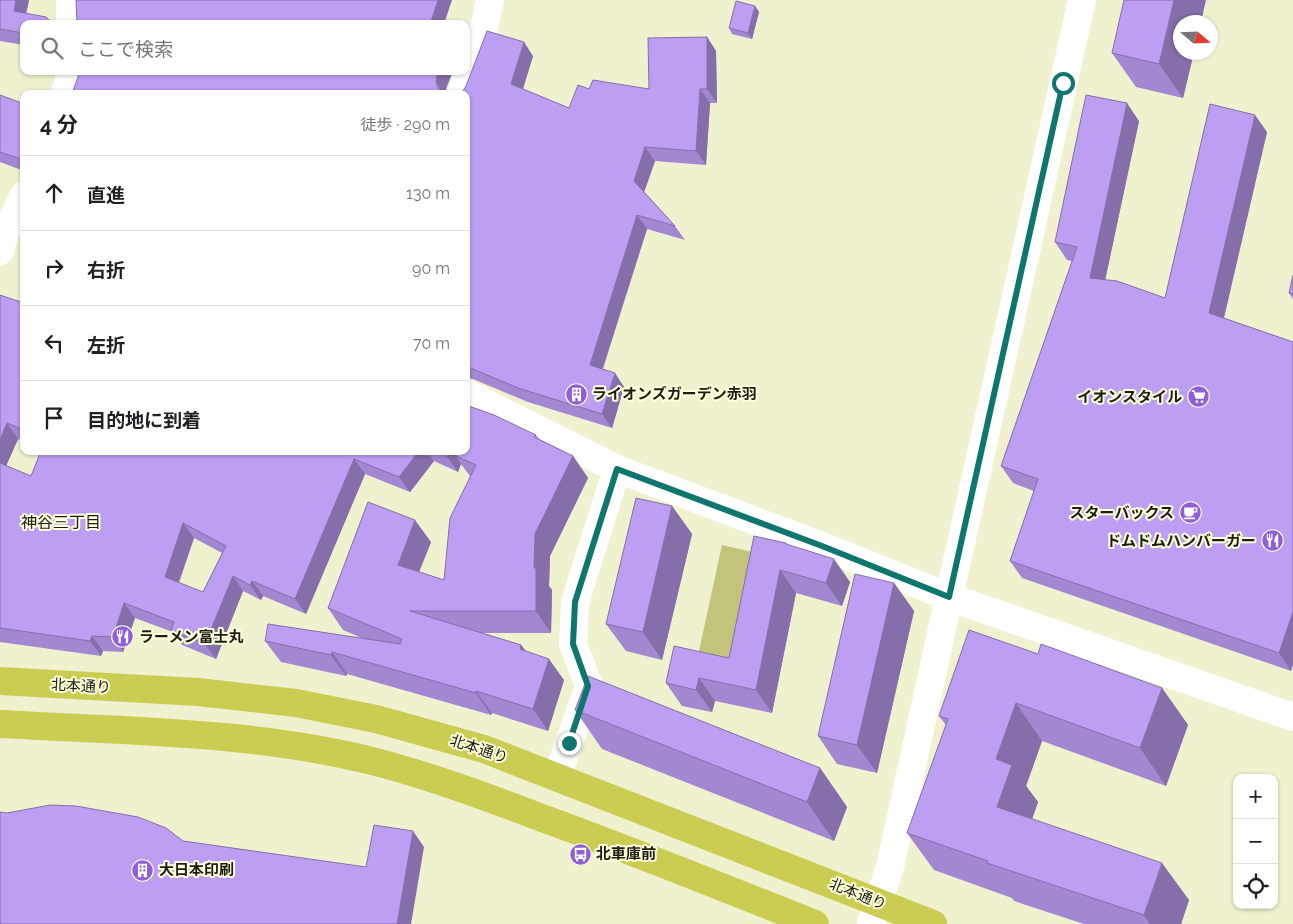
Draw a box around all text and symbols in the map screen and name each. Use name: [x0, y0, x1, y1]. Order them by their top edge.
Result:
north arrow: [1173, 15, 1218, 60]
search box: [20, 20, 470, 75]
icon: search: [38, 34, 66, 62]
text: ここで検索: [78, 38, 173, 60]
route start: [1052, 72, 1075, 95]
text: 4 分: [40, 112, 78, 137]
text: 徒歩 · 290 m: [361, 115, 450, 134]
icon: ahead: [40, 179, 68, 207]
text: 直進: [87, 184, 125, 206]
text: 130 m: [406, 184, 450, 203]
icon: right: [40, 254, 68, 282]
text: 右折: [87, 259, 125, 281]
text: 90 m: [412, 259, 450, 278]
icon: left: [40, 329, 68, 357]
text: 左折: [87, 334, 125, 356]
text: 70 m: [413, 334, 450, 353]
building icon: ライオンズガーデン赤羽: [564, 382, 588, 406]
place label: ライオンズガーデン赤羽: [592, 385, 757, 403]
supermarket icon: イオンスタイル: [1186, 385, 1210, 409]
place label: イオンスタイル: [1077, 388, 1182, 406]
icon: arrive: [40, 404, 68, 432]
text: 目的地に到着: [87, 409, 201, 431]
cafe icon: スターバックス: [1178, 501, 1202, 525]
place label: スターバックス: [1070, 504, 1174, 522]
district label: 神谷三丁目: [21, 513, 101, 532]
restaurant icon: ドムドムハンバーガー: [1260, 529, 1284, 553]
place label: ドムドムハンバーガー: [1106, 532, 1256, 550]
restaurant icon: ラーメン富士丸: [111, 625, 135, 649]
place label: ラーメン富士丸: [139, 628, 243, 646]
street label: 北本通り: [51, 675, 111, 697]
street label: 北本通り: [448, 731, 510, 767]
route end: [558, 732, 581, 755]
map controls: [1233, 774, 1278, 909]
button: +: [1233, 774, 1278, 819]
button: −: [1233, 819, 1278, 864]
bus stop icon: 北車庫前: [568, 842, 592, 866]
place label: 北車庫前: [596, 845, 656, 863]
building icon: 大日本印刷: [131, 858, 155, 882]
place label: 大日本印刷: [159, 861, 234, 879]
button: locate: [1233, 864, 1278, 909]
street label: 北本通り: [827, 874, 889, 914]

